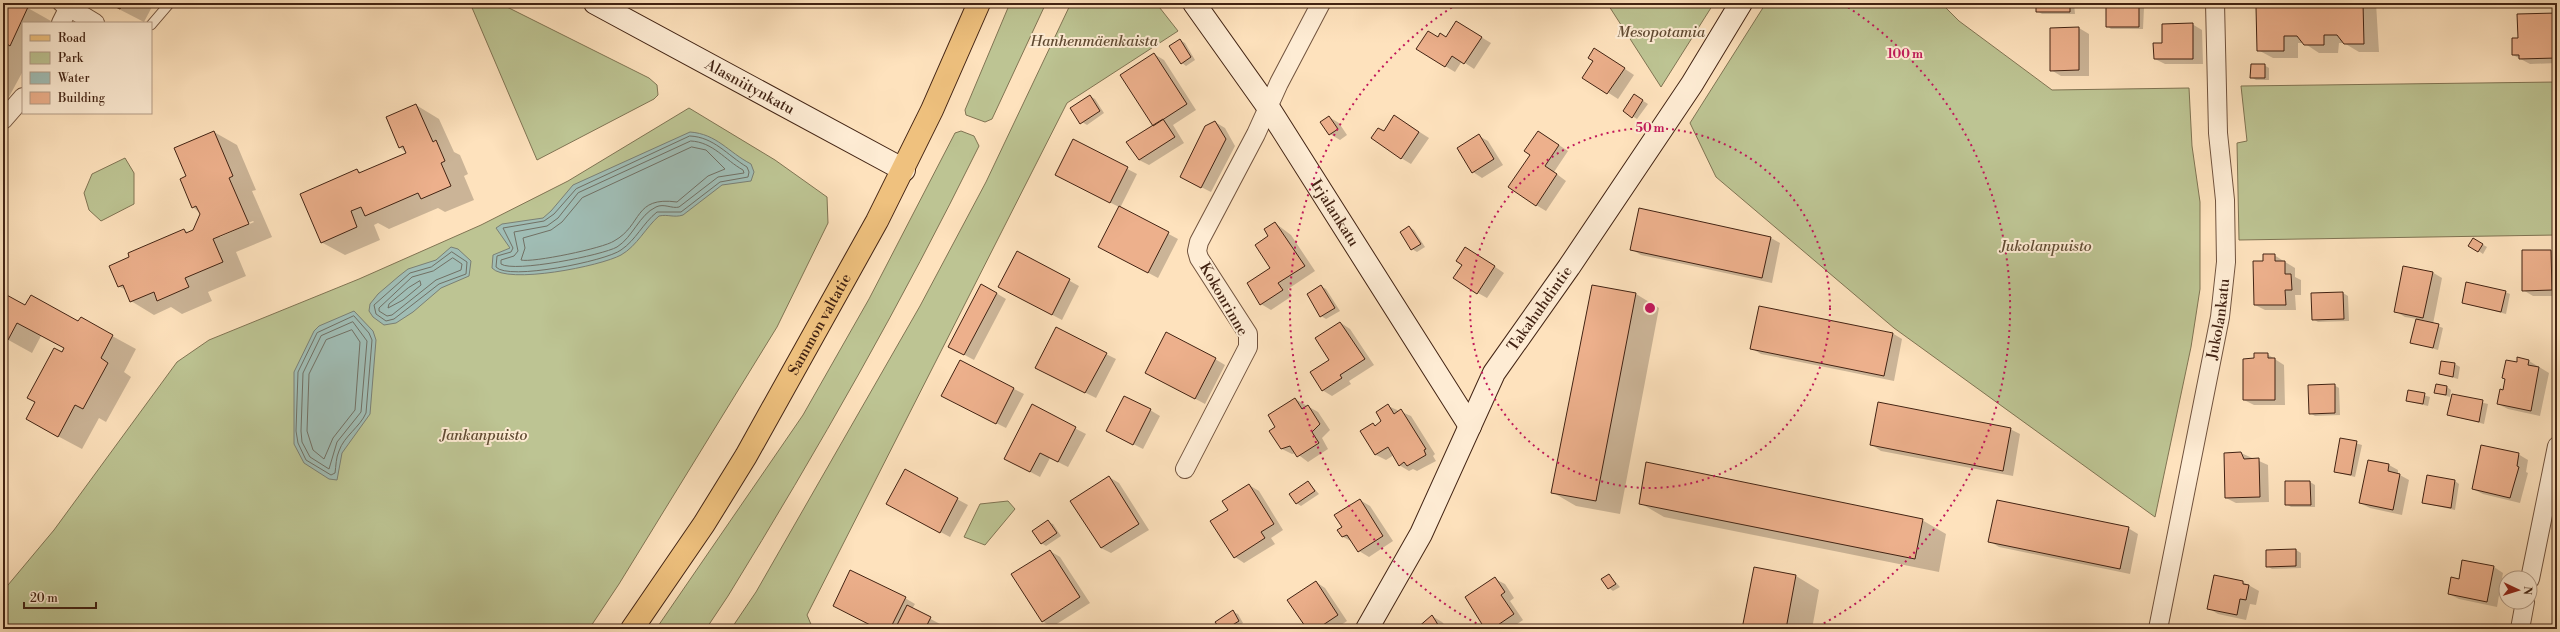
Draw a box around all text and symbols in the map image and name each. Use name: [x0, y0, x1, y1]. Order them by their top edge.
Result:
legend: [22, 22, 152, 114]
park label: Mesopotamia: [1617, 23, 1706, 42]
text: Road: [58, 31, 86, 46]
park label: Hanhenmäenkaista: [1029, 32, 1158, 51]
text: 100 m: [1887, 47, 1923, 62]
text: Park: [58, 51, 84, 66]
street label: Alasniitynkatu: [701, 55, 798, 119]
text: Water: [57, 71, 90, 86]
text: Building: [57, 91, 106, 106]
text: 50 m: [1635, 121, 1665, 136]
street label: Irjalankatu: [1306, 176, 1363, 251]
park label: Jukolanpuisto: [1998, 237, 2092, 256]
street label: Kokonrinne: [1195, 259, 1252, 339]
street label: Takahuhdintie: [1503, 263, 1577, 355]
street label: Sammon valtatie: [784, 270, 856, 379]
street label: Jukolankatu: [2203, 277, 2234, 362]
centre of rings: [1643, 301, 1657, 315]
park label: Jankanpuisto: [439, 426, 528, 445]
north arrow: [2498, 570, 2538, 610]
scale bar: [24, 584, 96, 610]
text: N: [2520, 586, 2534, 596]
text: 20 m: [30, 591, 58, 606]

